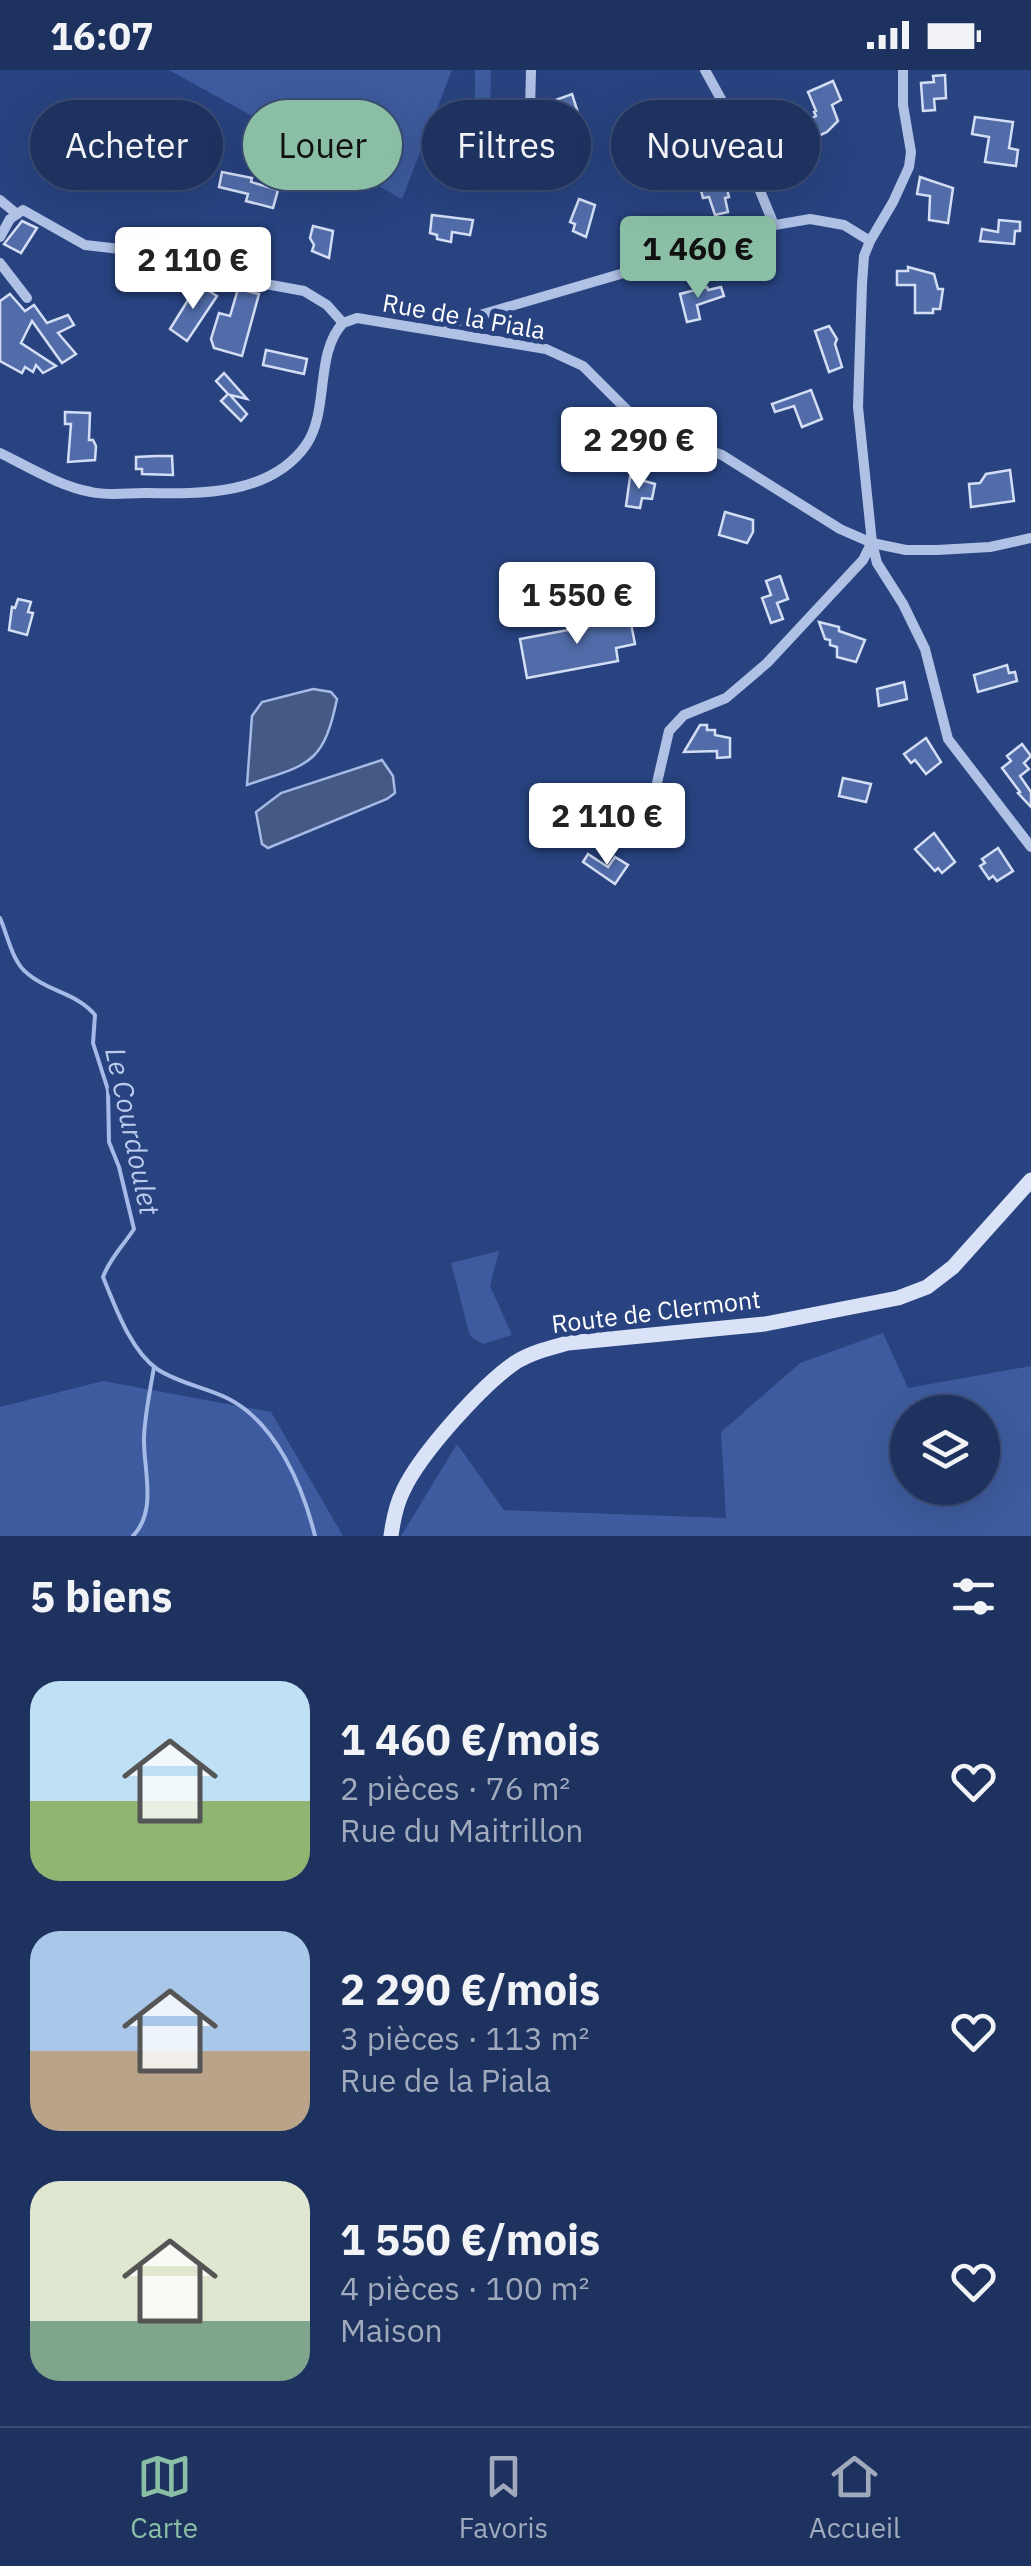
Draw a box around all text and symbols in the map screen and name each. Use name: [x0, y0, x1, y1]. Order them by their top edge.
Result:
text: 16:07: [50, 11, 154, 60]
chip: Acheter: [30, 100, 223, 190]
chip: Louer: [243, 100, 402, 190]
chip: Filtres: [422, 100, 591, 190]
chip: Nouveau: [611, 100, 820, 190]
pin: 1 460 €: [606, 216, 790, 301]
pin: 2 110 €: [101, 227, 285, 312]
text: 1 460 €: [642, 227, 754, 269]
text: 2 110 €: [137, 238, 249, 280]
street label: Rue de la Piala: [380, 285, 548, 347]
pin: 2 290 €: [547, 407, 731, 492]
text: 2 290 €: [583, 418, 695, 460]
pin: 1 550 €: [485, 562, 669, 647]
text: 1 550 €: [521, 573, 633, 615]
pin: 2 110 €: [515, 783, 699, 868]
text: 2 110 €: [551, 794, 663, 836]
water label: Le Courdoulet: [97, 1044, 169, 1219]
street label: Route de Clermont: [550, 1282, 762, 1340]
map controls: [890, 1395, 1000, 1505]
button: layers: [890, 1395, 1000, 1505]
text: 5 biens: [30, 1569, 172, 1624]
icon: filters: [946, 1569, 1001, 1624]
text: 1 460 €/mois: [340, 1712, 600, 1767]
icon: home: [110, 1721, 230, 1841]
icon: heart: [946, 1754, 1001, 1809]
text: 2 pièces · 76 m²: [340, 1767, 570, 1809]
text: Rue du Maitrillon: [340, 1809, 583, 1851]
text: 2 290 €/mois: [340, 1962, 600, 2017]
icon: home: [110, 1971, 230, 2091]
icon: heart: [946, 2004, 1001, 2059]
text: 3 pièces · 113 m²: [340, 2017, 590, 2059]
text: Rue de la Piala: [340, 2059, 551, 2101]
text: 1 550 €/mois: [340, 2212, 600, 2267]
icon: home: [110, 2221, 230, 2341]
icon: heart: [946, 2254, 1001, 2309]
text: 4 pièces · 100 m²: [340, 2267, 590, 2309]
text: Maison: [340, 2309, 443, 2351]
tab: Carte: [130, 2449, 198, 2546]
tab: Favoris: [459, 2449, 548, 2546]
tab: Accueil: [809, 2449, 901, 2546]

